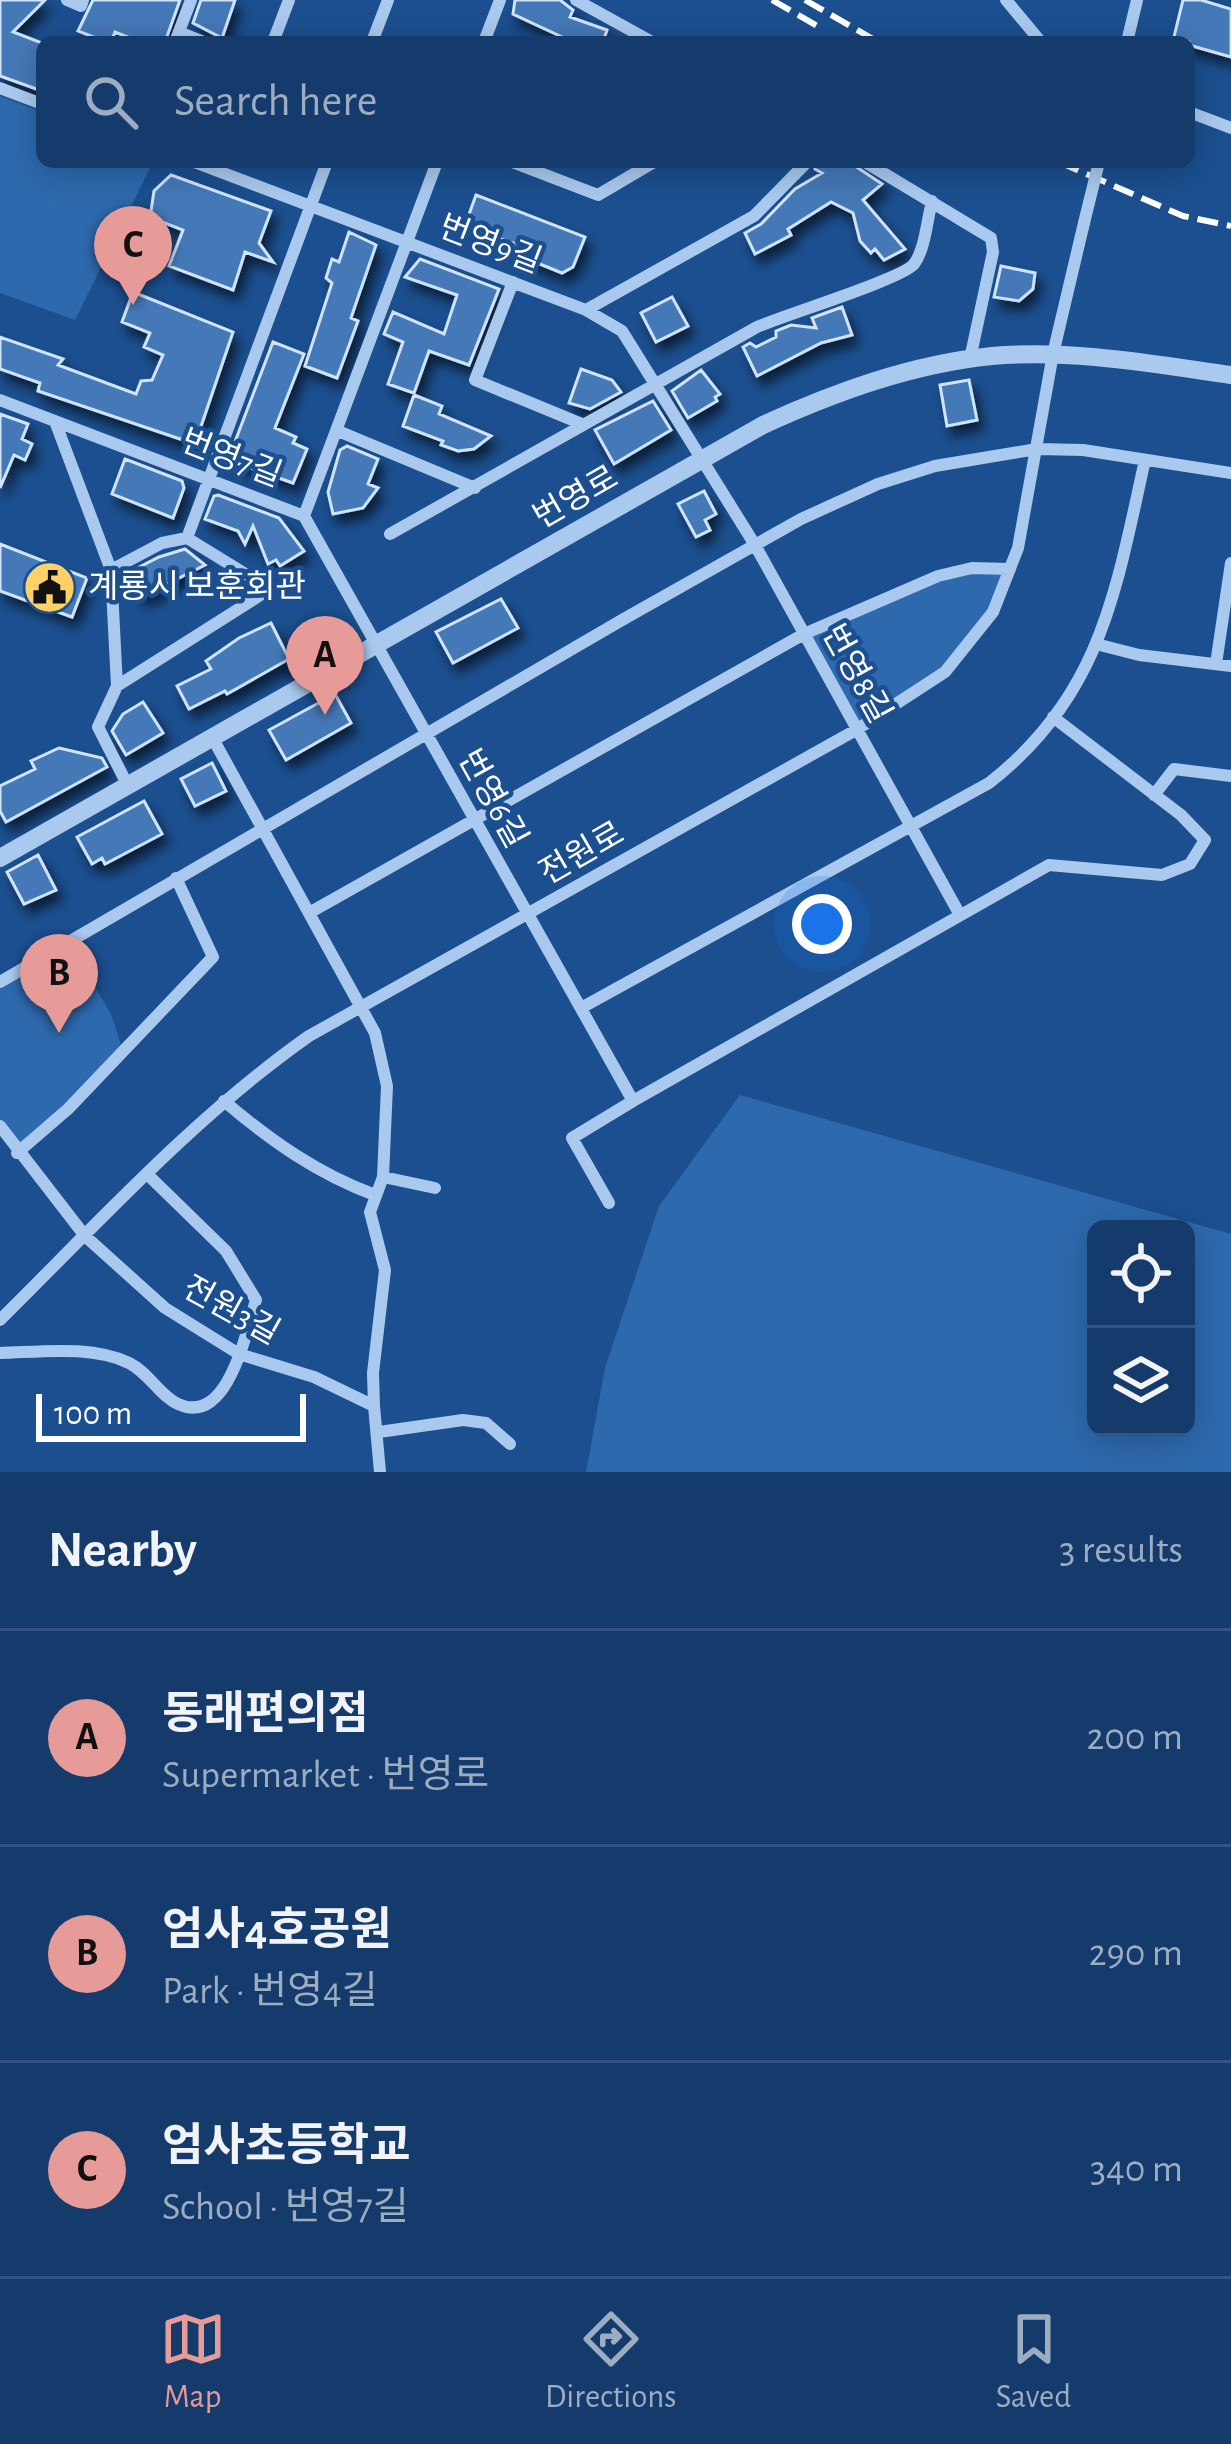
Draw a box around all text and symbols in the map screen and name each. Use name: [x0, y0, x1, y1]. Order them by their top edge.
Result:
search box: [36, 36, 1195, 168]
icon: search: [78, 69, 144, 135]
text: Search here: [174, 79, 377, 124]
pin: C: [94, 206, 172, 305]
street label: 번영9길: [434, 209, 546, 280]
street label: 번영7길: [176, 423, 287, 493]
street label: 번영로: [527, 459, 624, 535]
public building icon: 계룡시 보훈회관: [21, 559, 77, 615]
place label: 계룡시 보훈회관: [88, 569, 306, 604]
pin: A: [286, 616, 364, 715]
street label: 번영8길: [816, 618, 898, 729]
street label: 번영6길: [452, 743, 534, 854]
street label: 전원로: [533, 815, 630, 891]
your location: [792, 894, 852, 954]
pin: B: [20, 934, 98, 1033]
map controls: [1087, 1220, 1195, 1436]
button: locate: [1087, 1220, 1195, 1328]
street label: 전원3길: [177, 1269, 286, 1351]
button: layers: [1087, 1328, 1195, 1436]
scale bar: [36, 1388, 306, 1441]
text: 100 m: [54, 1398, 132, 1431]
text: Nearby: [48, 1525, 197, 1576]
text: 3 results: [1059, 1531, 1183, 1570]
text: 동래편의점: [162, 1692, 369, 1737]
text: A: [75, 1718, 99, 1757]
text: 200 m: [1086, 1718, 1183, 1757]
text: Supermarket · 번영로: [162, 1756, 489, 1795]
text: 엄사4호공원: [162, 1908, 392, 1953]
text: B: [76, 1934, 98, 1973]
text: 290 m: [1089, 1934, 1183, 1973]
text: Park · 번영4길: [162, 1972, 378, 2011]
text: 엄사초등학교: [162, 2124, 410, 2169]
text: C: [77, 2150, 97, 2189]
text: 340 m: [1090, 2150, 1183, 2189]
text: School · 번영7길: [162, 2188, 409, 2227]
tab: Map: [160, 2306, 226, 2418]
tab: Directions: [545, 2306, 676, 2418]
tab: Saved: [996, 2306, 1071, 2418]

